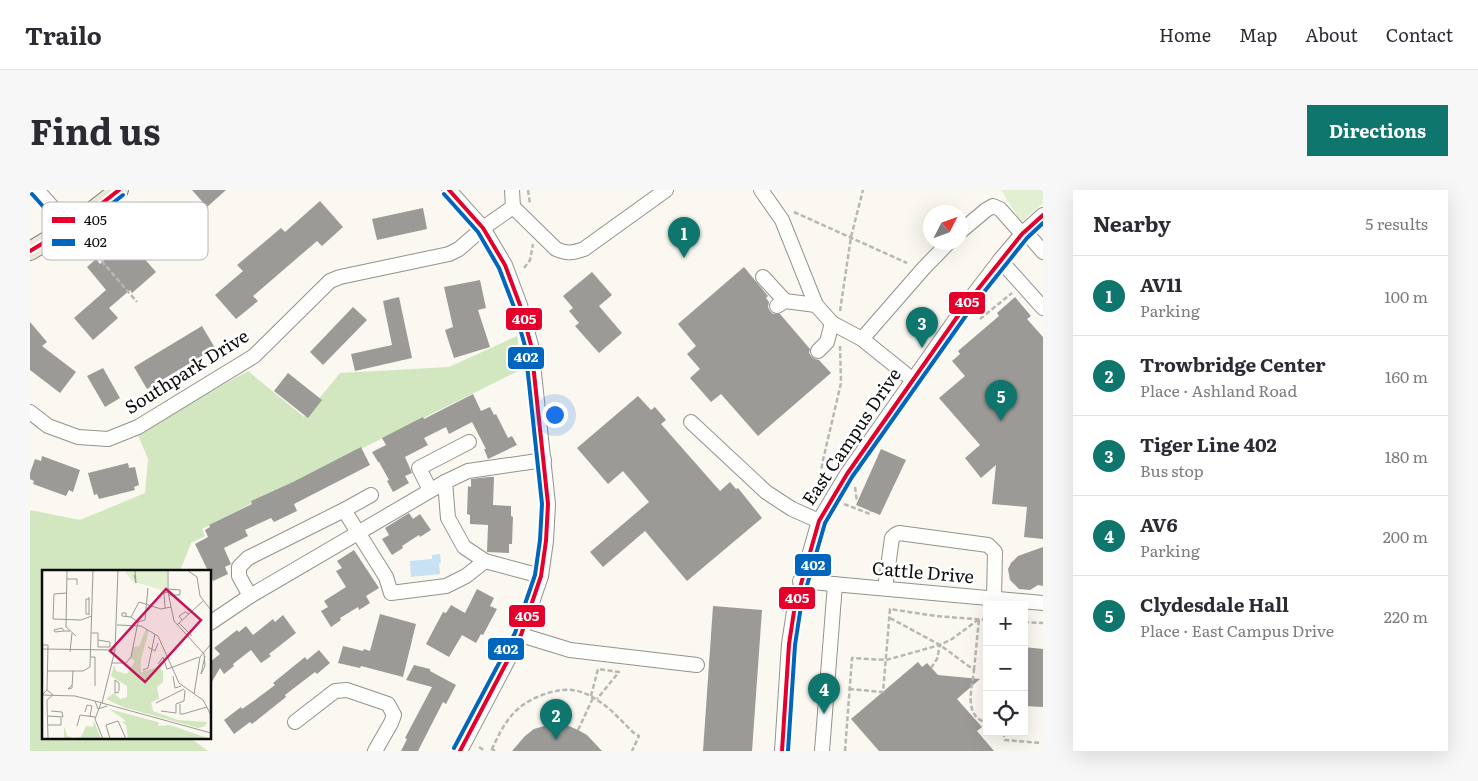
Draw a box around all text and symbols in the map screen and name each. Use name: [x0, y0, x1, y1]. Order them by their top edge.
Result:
text: Trailo: [25, 17, 102, 52]
text: Home: [1159, 21, 1211, 48]
text: Map: [1239, 21, 1277, 48]
text: About: [1305, 21, 1358, 48]
text: Contact: [1386, 21, 1453, 48]
text: Find us: [30, 104, 160, 156]
button: Directions: [1307, 105, 1448, 156]
legend: [42, 202, 208, 260]
north arrow: [923, 205, 968, 250]
text: Nearby: [1093, 207, 1171, 238]
text: 405: [84, 209, 107, 229]
text: 5 results: [1365, 211, 1428, 235]
pin: 1: [668, 217, 700, 258]
text: 402: [84, 231, 107, 251]
text: AV11: [1140, 270, 1182, 298]
text: 1: [1106, 284, 1112, 308]
text: 100 m: [1384, 284, 1428, 308]
line badge: 405: [948, 291, 986, 315]
text: 405: [955, 291, 980, 311]
text: Parking: [1140, 298, 1200, 322]
line badge: 405: [505, 307, 543, 331]
pin: 3: [906, 307, 938, 348]
text: 405: [512, 308, 537, 328]
street label: Southpark Drive: [119, 322, 253, 420]
line badge: 402: [507, 346, 545, 370]
text: 402: [514, 346, 539, 366]
text: Trowbridge Center: [1140, 350, 1326, 378]
street label: East Campus Drive: [795, 362, 907, 510]
text: 2: [1105, 364, 1113, 388]
text: 160 m: [1385, 364, 1428, 388]
text: Place · Ashland Road: [1140, 378, 1297, 402]
pin: 5: [985, 380, 1017, 421]
your location: [542, 402, 568, 428]
text: Tiger Line 402: [1140, 430, 1277, 458]
text: 3: [1105, 444, 1113, 468]
text: 180 m: [1385, 444, 1428, 468]
text: Bus stop: [1140, 458, 1204, 482]
text: AV6: [1140, 510, 1178, 538]
text: 4: [1104, 524, 1114, 548]
text: 200 m: [1383, 524, 1428, 548]
text: Parking: [1140, 538, 1200, 562]
line badge: 402: [794, 553, 832, 577]
text: 402: [801, 554, 826, 574]
street label: Cattle Drive: [871, 554, 975, 589]
inset map: [42, 570, 211, 738]
line badge: 405: [778, 586, 816, 610]
text: 405: [785, 587, 810, 607]
text: Clydesdale Hall: [1140, 590, 1289, 618]
map controls: [983, 601, 1028, 736]
button: +: [983, 601, 1028, 646]
line badge: 405: [508, 604, 546, 628]
text: 5: [1105, 604, 1113, 628]
text: 220 m: [1384, 604, 1428, 628]
text: 405: [515, 605, 540, 625]
text: Place · East Campus Drive: [1140, 618, 1334, 642]
line badge: 402: [487, 637, 525, 661]
text: 402: [494, 638, 519, 658]
button: −: [983, 646, 1028, 691]
pin: 4: [808, 673, 840, 714]
button: locate: [983, 691, 1028, 736]
pin: 2: [540, 699, 572, 740]

